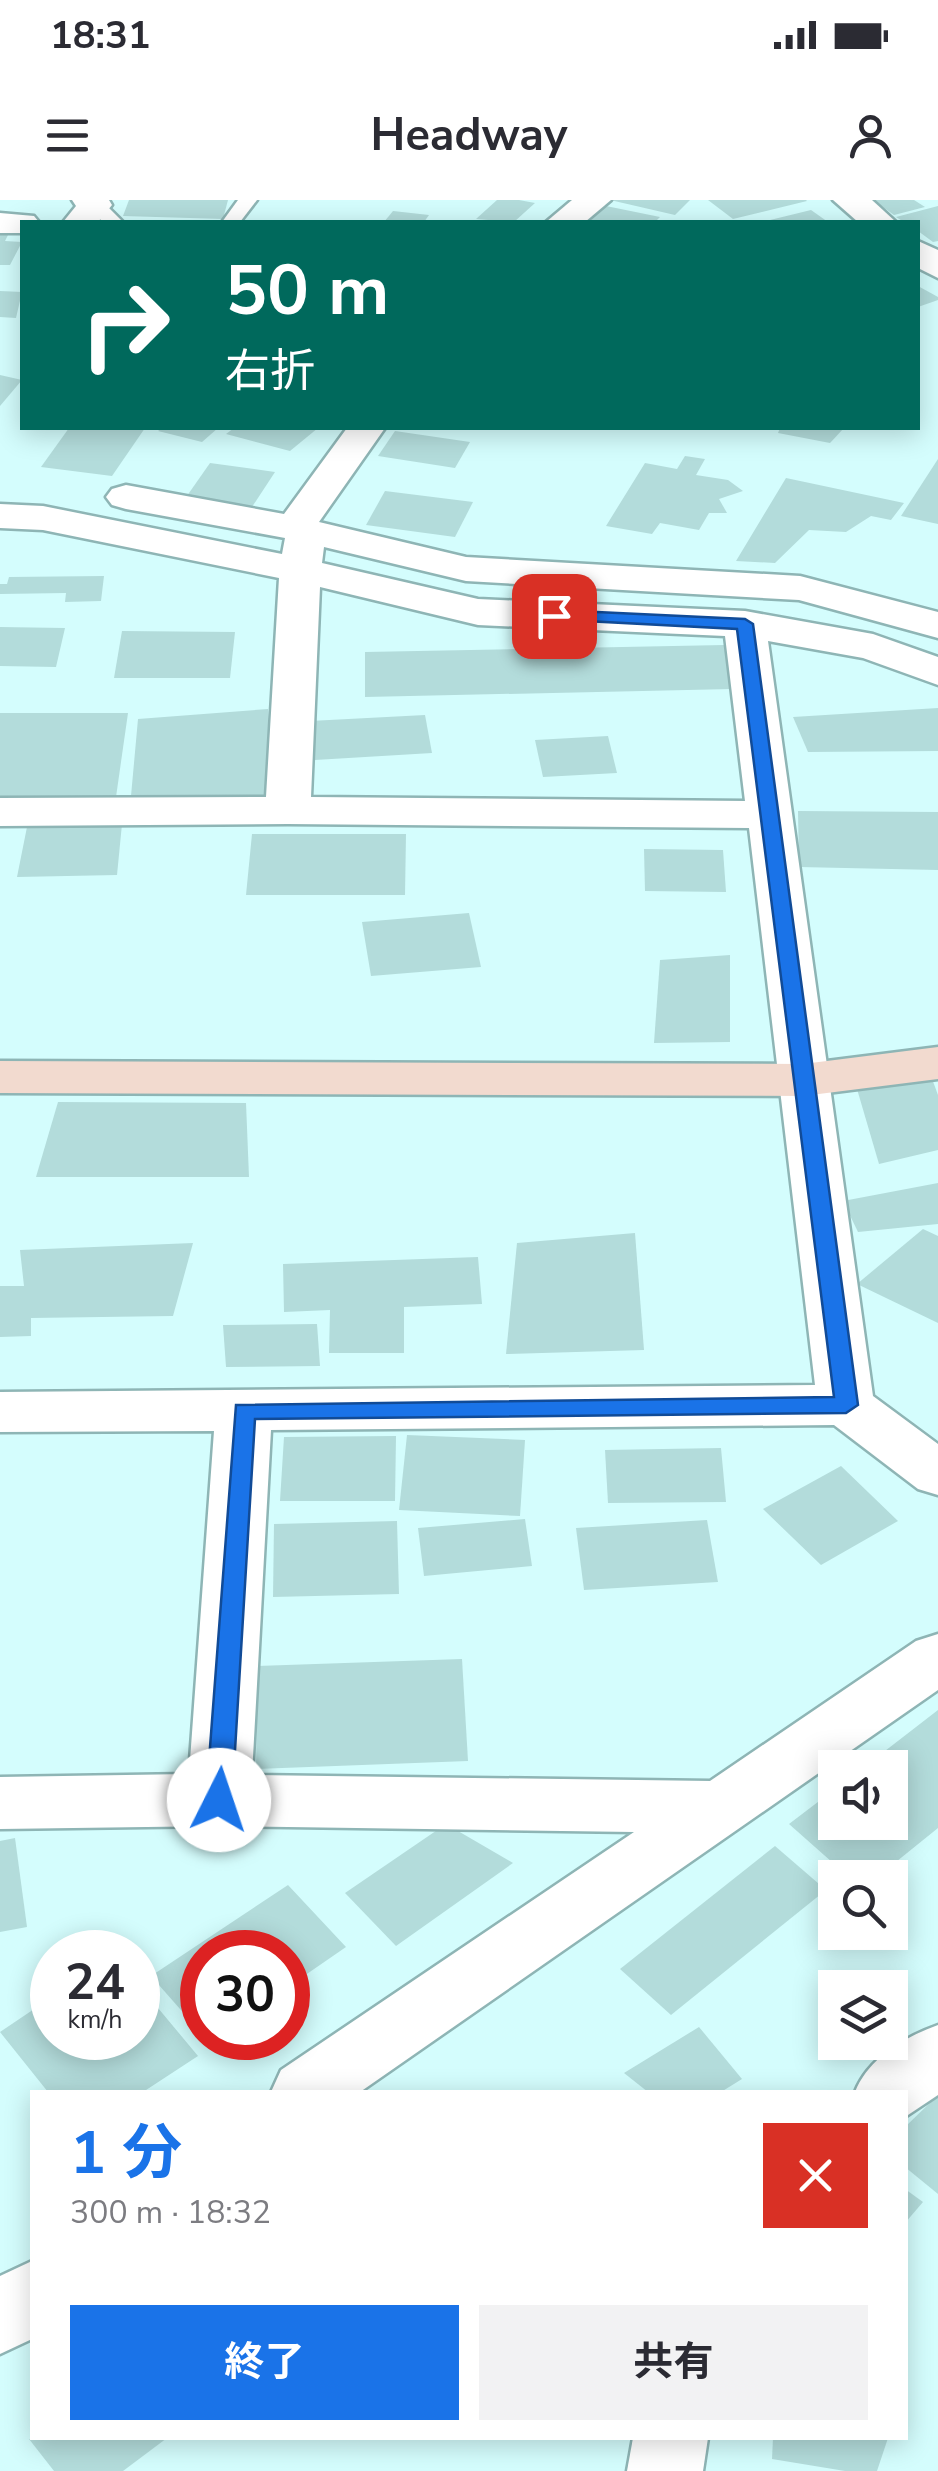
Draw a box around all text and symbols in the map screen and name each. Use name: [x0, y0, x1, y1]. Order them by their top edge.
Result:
text: 18:31: [50, 10, 151, 61]
text: Headway: [371, 105, 567, 166]
icon: menu: [40, 108, 95, 163]
icon: person: [843, 108, 898, 163]
text: 50 m: [225, 243, 389, 339]
icon: right: [60, 260, 190, 390]
text: 右折: [225, 341, 315, 402]
pin: [512, 574, 597, 659]
icon: arrive: [527, 589, 582, 644]
position arrow: [167, 1748, 271, 1852]
map controls: [818, 1750, 908, 2060]
button: sound: [818, 1750, 908, 1840]
button: search: [818, 1860, 908, 1950]
speed limit sign: 30: [180, 1930, 310, 2060]
text: 24: [65, 1948, 125, 2017]
button: layers: [818, 1970, 908, 2060]
text: km/h: [67, 2003, 123, 2037]
text: 1 分: [70, 2112, 182, 2194]
button: close: [763, 2123, 868, 2228]
text: 300 m · 18:32: [70, 2191, 271, 2234]
button: 終了: [70, 2305, 459, 2420]
button: 共有: [479, 2305, 868, 2420]

